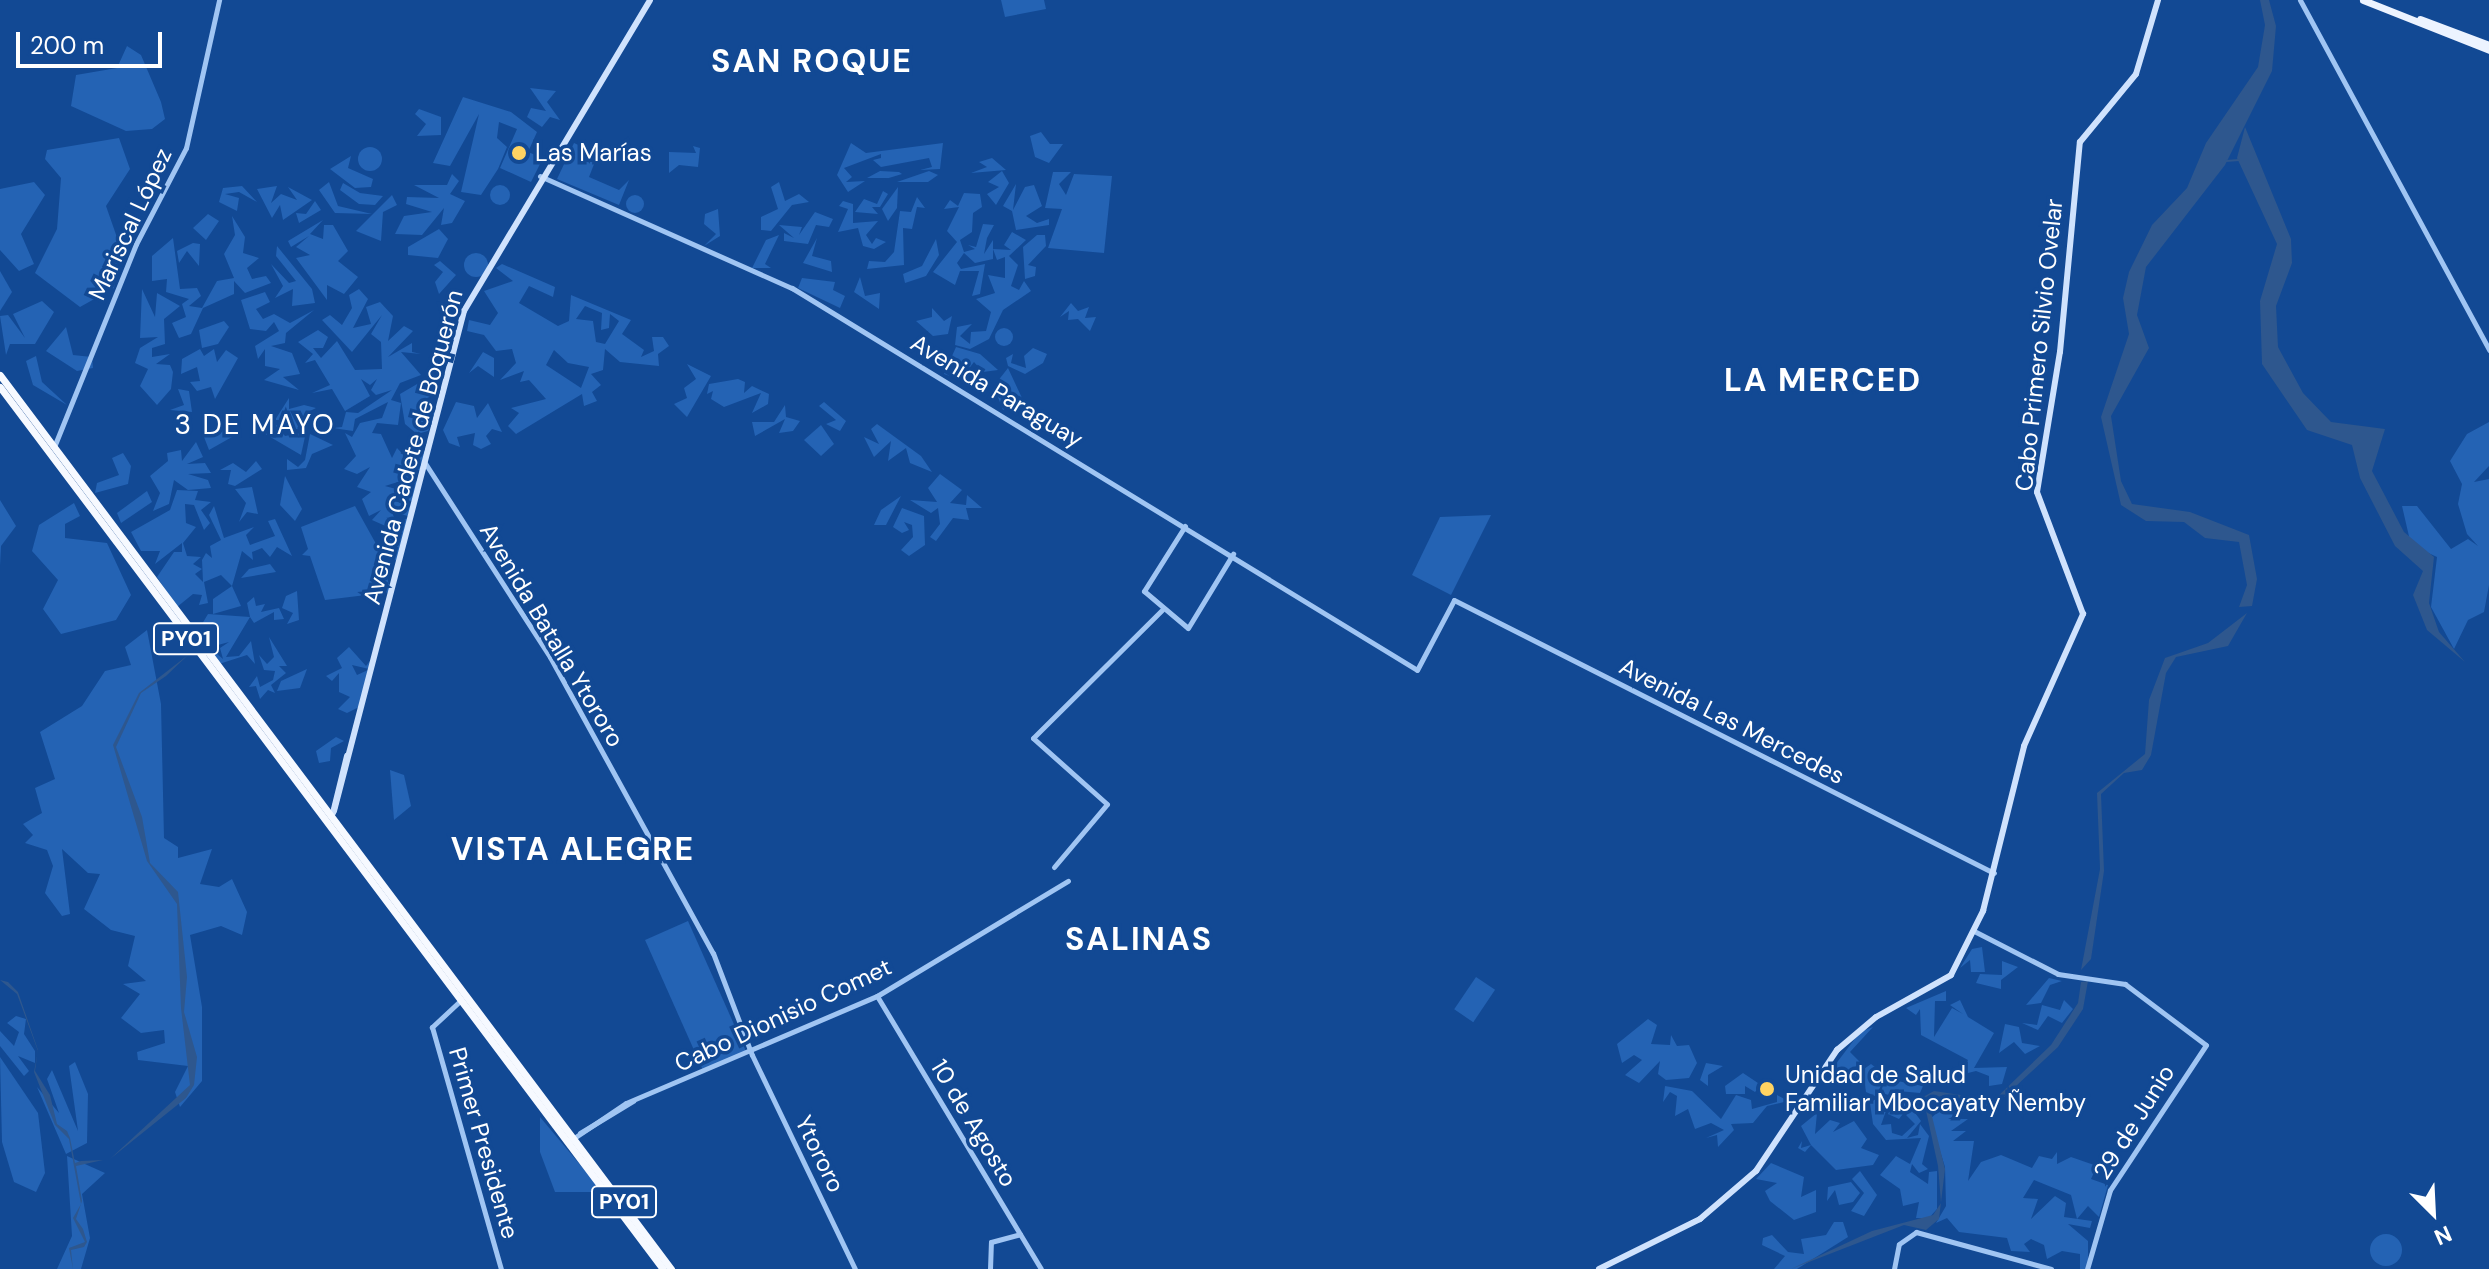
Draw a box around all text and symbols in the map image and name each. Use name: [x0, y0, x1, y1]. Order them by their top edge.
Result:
scale bar: [20, 16, 166, 66]
text: 200 m: [30, 30, 104, 61]
district label: SAN ROQUE: [711, 42, 913, 80]
place label: Las Marías: [535, 139, 652, 167]
street label: Mariscal López: [82, 143, 178, 305]
marker: Las Marías: [510, 144, 528, 162]
street label: Cabo Primero Silvio Ovelar: [2009, 197, 2069, 493]
street label: Avenida Cadete de Boquerón: [357, 286, 469, 608]
street label: Avenida Paraguay: [906, 328, 1088, 454]
district label: LA MERCED: [1724, 361, 1922, 399]
district label: 3 DE MAYO: [174, 408, 336, 442]
street label: Avenida Batalla Ytororo: [474, 518, 630, 752]
road number: PY01: [152, 621, 220, 657]
street label: Avenida Las Mercedes: [1615, 652, 1849, 790]
district label: VISTA ALEGRE: [451, 830, 695, 868]
district label: SALINAS: [1065, 920, 1213, 958]
street label: Cabo Dionisio Comet: [670, 952, 896, 1078]
street label: Primer Presidente: [443, 1044, 525, 1242]
street label: 10 de Agosto: [925, 1054, 1023, 1192]
street label: 29 de Junio: [2087, 1059, 2181, 1185]
place label: Unidad de Salud Familiar Mbocayaty Ñemby: [1785, 1061, 2086, 1117]
marker: Unidad de Salud Familiar Mbocayaty Ñemby: [1756, 1078, 1778, 1100]
street label: Ytororo: [789, 1111, 851, 1197]
north arrow: [2393, 1173, 2473, 1253]
road number: PY01: [590, 1184, 658, 1220]
text: N: [2430, 1219, 2456, 1252]

